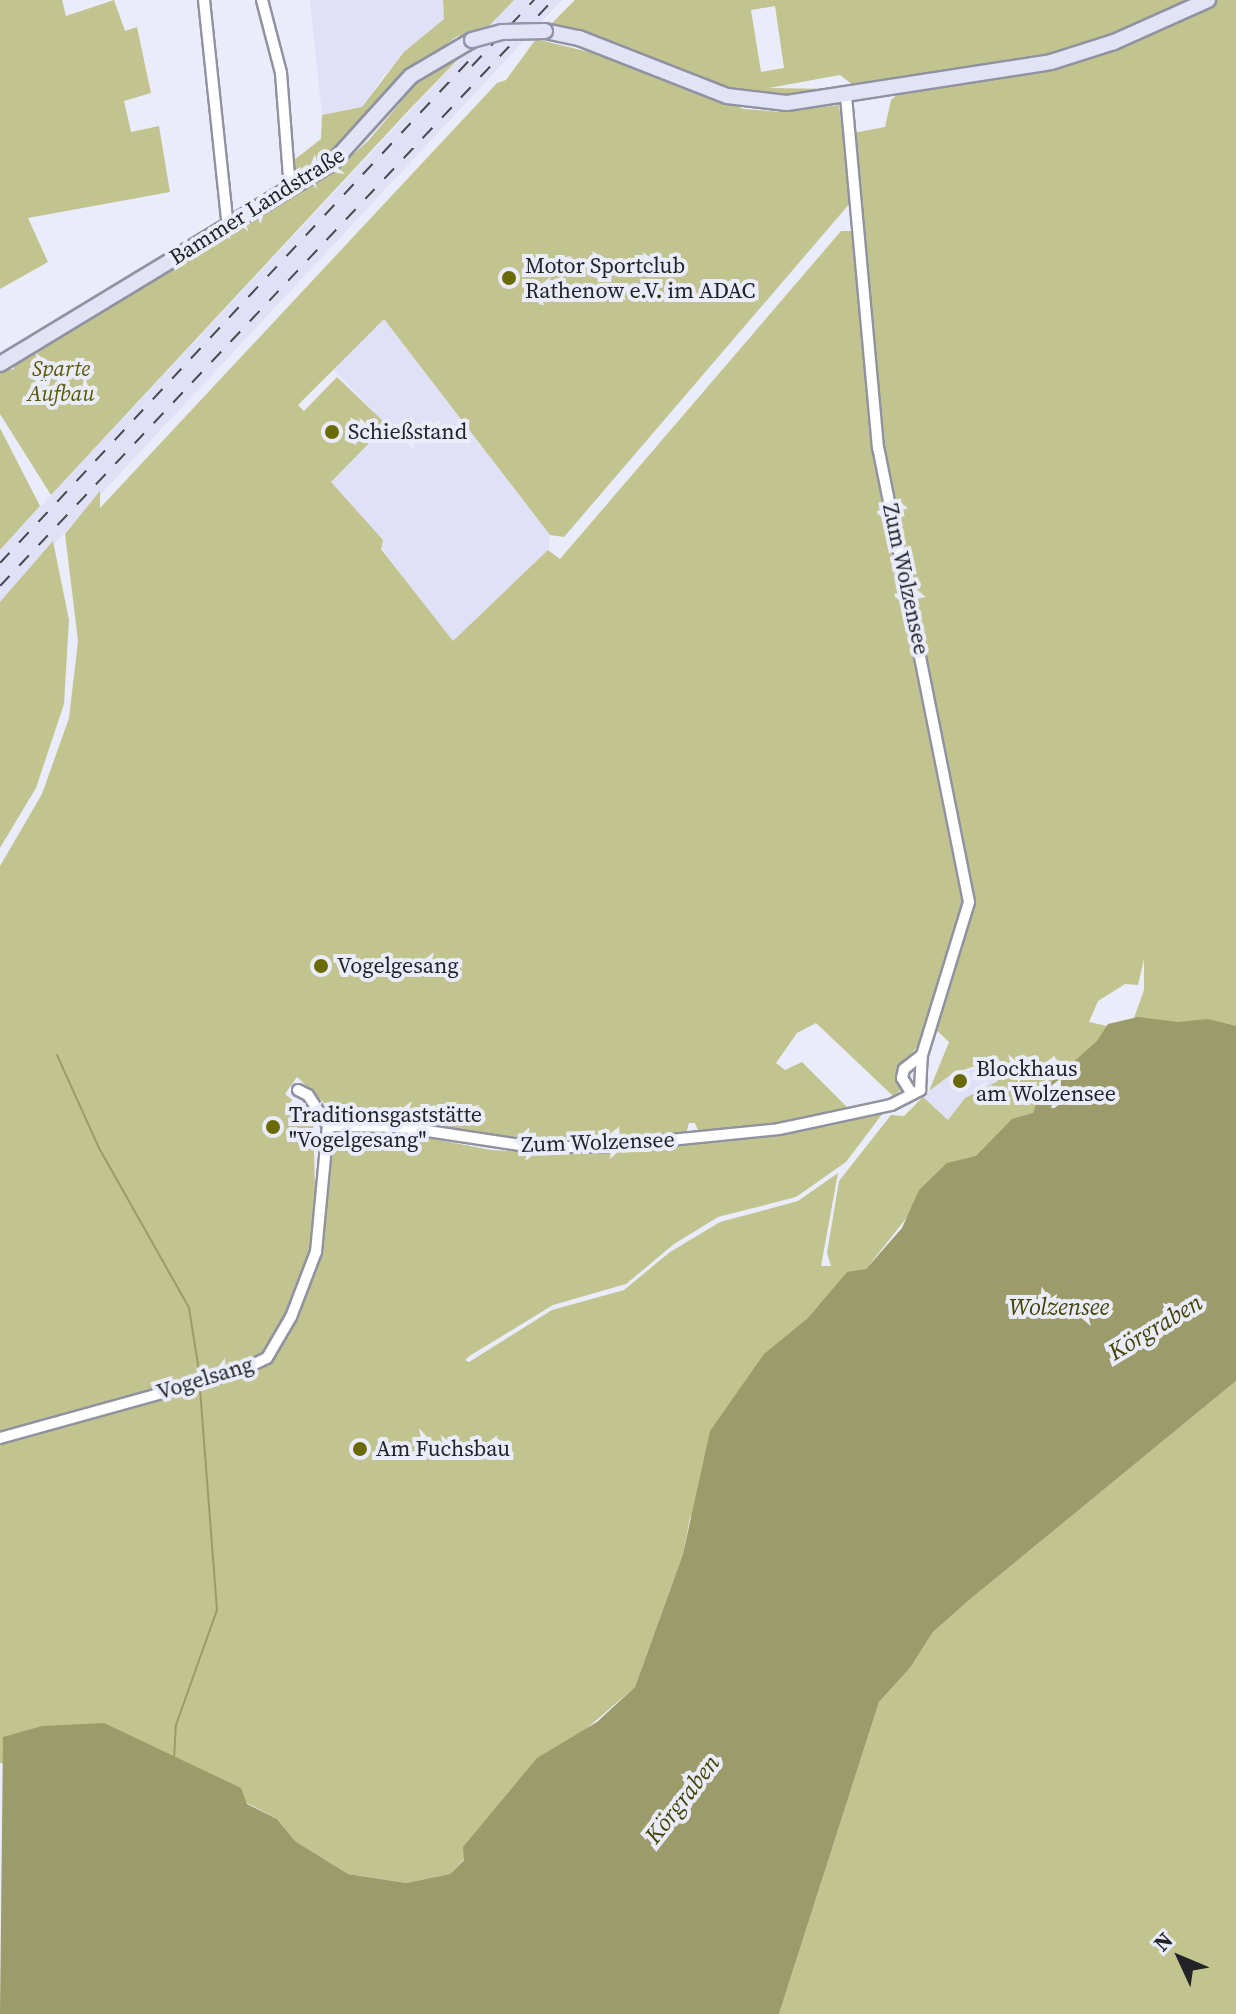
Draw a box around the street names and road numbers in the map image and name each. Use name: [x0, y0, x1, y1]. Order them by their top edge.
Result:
street label: Bammer Landstraße: [165, 141, 349, 271]
street label: Zum Wolzensee: [877, 501, 935, 657]
street label: Zum Wolzensee: [520, 1126, 676, 1158]
street label: Vogelsang: [154, 1351, 256, 1405]

